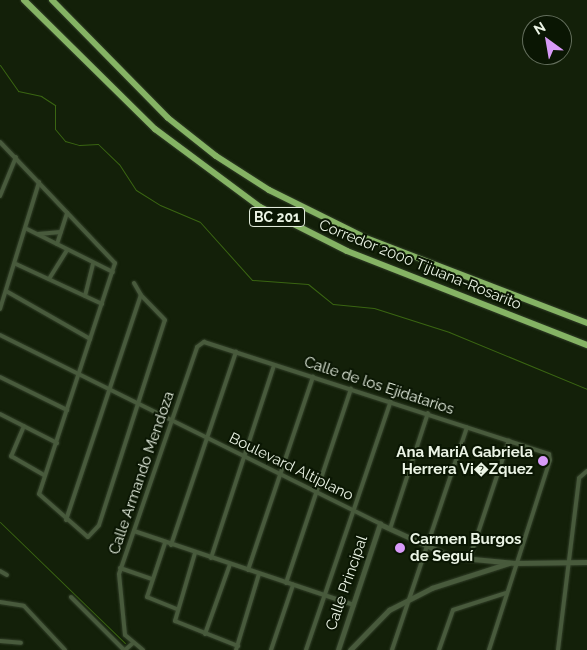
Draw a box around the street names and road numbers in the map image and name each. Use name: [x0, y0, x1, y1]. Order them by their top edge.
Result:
road number: BC 201: [248, 206, 306, 228]
street label: Corredor 2000 Tijuana-Rosarito: [316, 216, 524, 314]
street label: Calle de los Ejidatarios: [302, 353, 456, 419]
street label: Calle Armando Mendoza: [106, 389, 178, 557]
street label: Boulevard Altiplano: [226, 429, 356, 505]
street label: Calle Principal: [322, 533, 372, 633]

